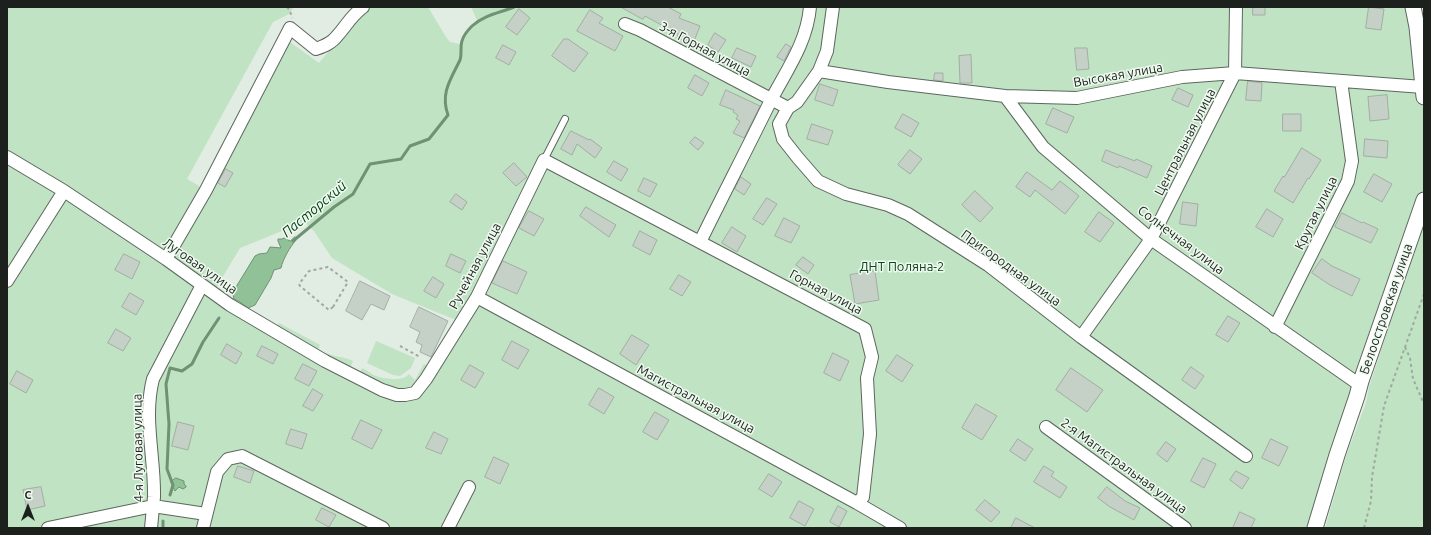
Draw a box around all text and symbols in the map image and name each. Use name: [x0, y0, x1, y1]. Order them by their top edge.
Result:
street label: 3-я Горная улица: [657, 18, 753, 80]
street label: Высокая улица: [1072, 59, 1164, 91]
street label: Центральная улица: [1151, 86, 1219, 198]
street label: Крутая улица: [1291, 174, 1341, 252]
water label: Пасторский: [278, 177, 350, 241]
street label: Солнечная улица: [1135, 202, 1227, 278]
street label: Ручейная улица: [446, 220, 504, 312]
street label: Пригородная улица: [958, 226, 1064, 310]
street label: Луговая улица: [160, 235, 240, 297]
street label: Белоостровская улица: [1356, 242, 1416, 376]
park label: ДНТ Поляна-2: [860, 259, 944, 275]
street label: Горная улица: [787, 266, 865, 318]
street label: Магистральная улица: [634, 361, 758, 437]
street label: 4-я Луговая улица: [129, 394, 147, 502]
street label: 2-я Магистральная улица: [1058, 415, 1190, 517]
north arrow: [8, 487, 48, 527]
text: С: [24, 489, 32, 501]

